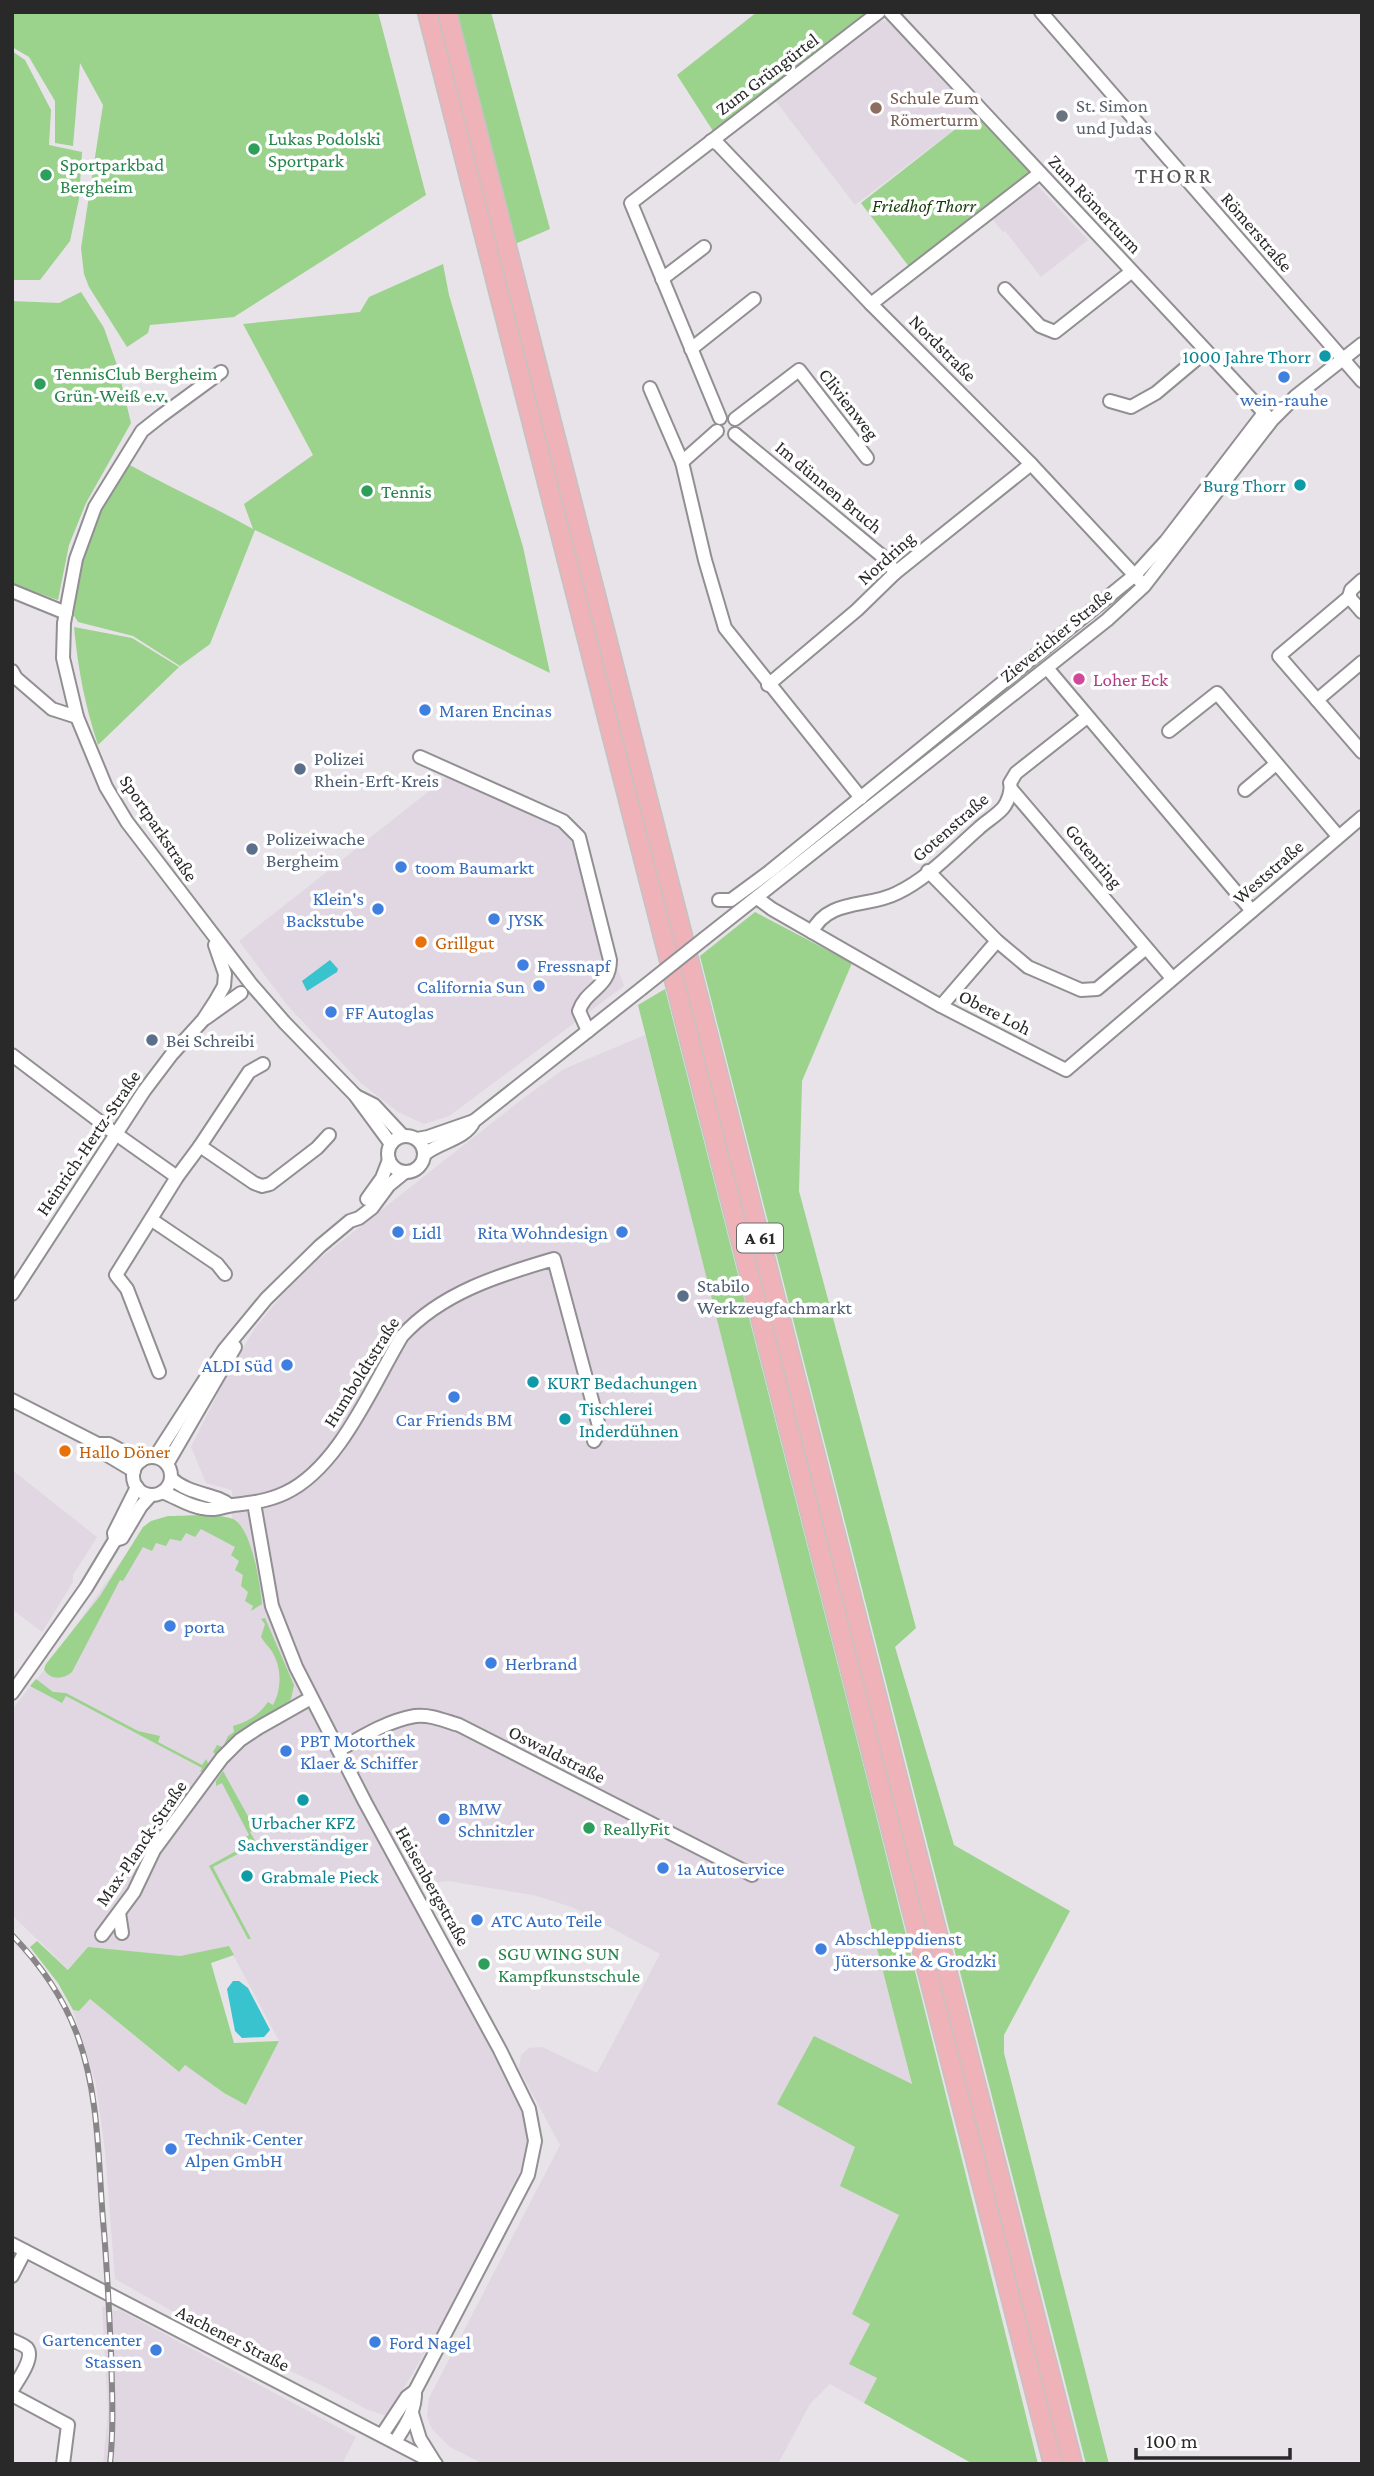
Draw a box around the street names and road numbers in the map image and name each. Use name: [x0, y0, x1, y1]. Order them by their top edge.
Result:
street label: Zum Grüngürtel: [711, 29, 823, 119]
street label: Zum Römerturm: [1044, 150, 1146, 258]
street label: Römerstraße: [1217, 188, 1297, 276]
street label: Nordstraße: [905, 310, 981, 386]
street label: Clivienweg: [815, 364, 883, 444]
street label: Im dünnen Bruch: [772, 436, 886, 538]
street label: Nordring: [853, 527, 919, 589]
street label: Zievericher Straße: [996, 583, 1116, 687]
street label: Sportparkstraße: [116, 771, 202, 885]
street label: Gotenstraße: [908, 788, 992, 866]
street label: Gotenring: [1061, 820, 1127, 892]
street label: Weststraße: [1228, 836, 1308, 908]
street label: Obere Loh: [955, 985, 1035, 1039]
street label: Heinrich-Hertz-Straße: [32, 1066, 144, 1220]
road number: A 61: [737, 1224, 783, 1252]
street label: Humboldtstraße: [319, 1313, 403, 1431]
street label: Oswaldstraße: [505, 1721, 609, 1787]
street label: Max-Planck-Straße: [91, 1776, 191, 1910]
street label: Heisenbergstraße: [392, 1823, 474, 1949]
street label: Aachener Straße: [173, 2300, 293, 2376]

